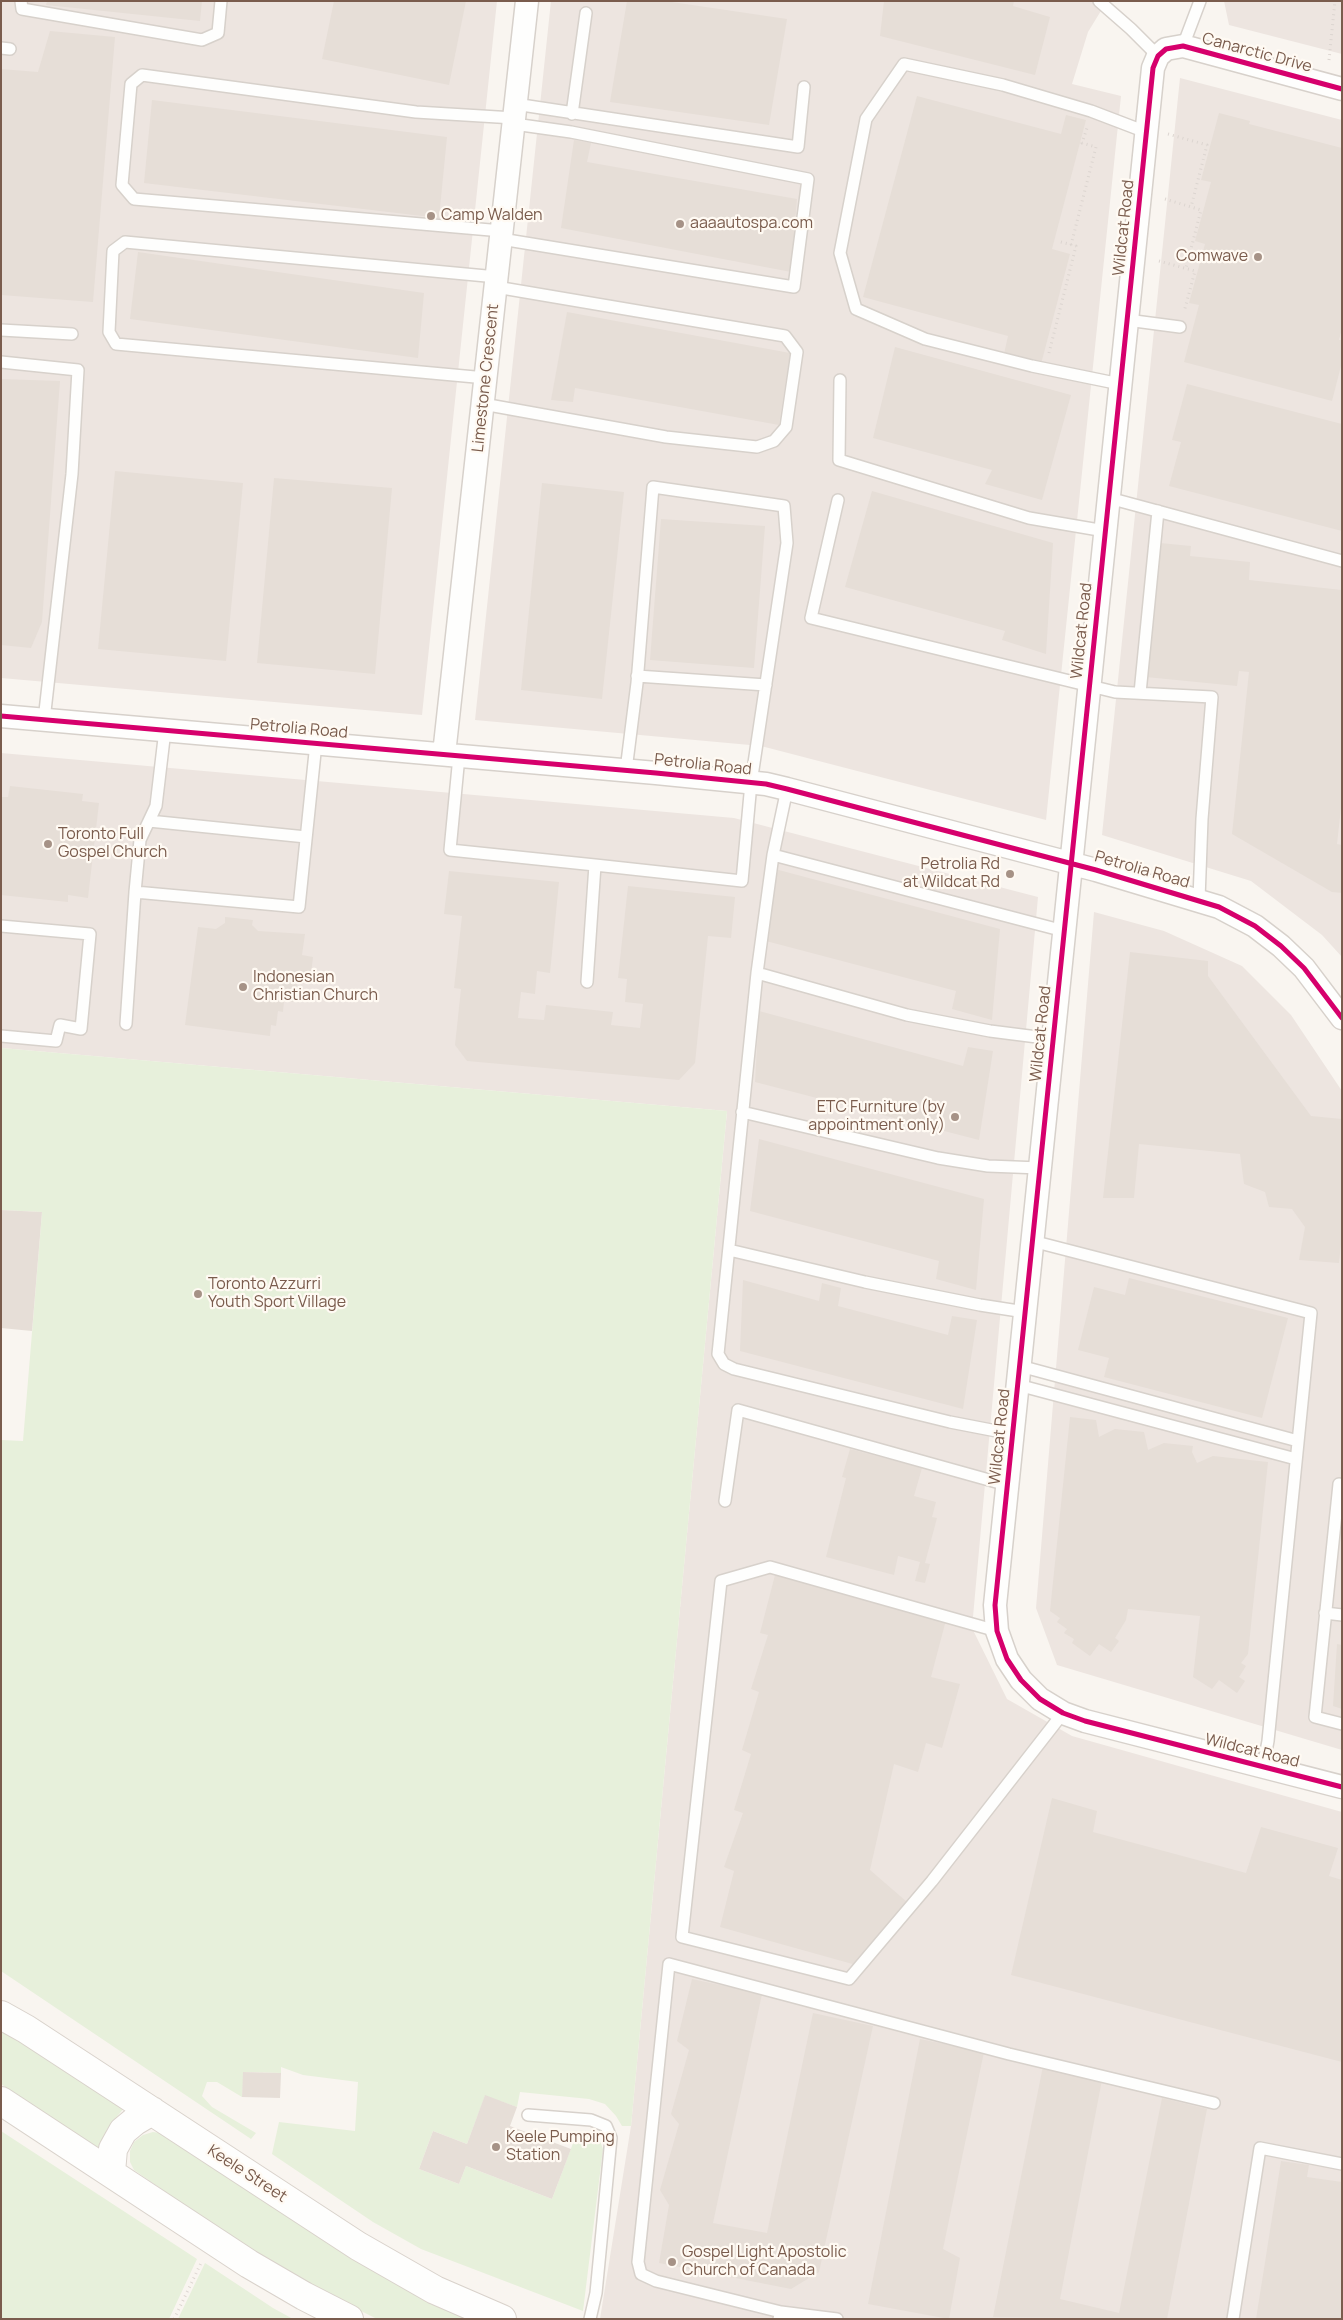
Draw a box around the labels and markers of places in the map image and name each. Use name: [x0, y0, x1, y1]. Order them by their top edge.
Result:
place label: Camp Walden: [441, 206, 543, 226]
marker: Camp Walden: [425, 210, 437, 222]
place label: aaaautospa.com: [690, 214, 813, 234]
marker: aaaautospa.com: [674, 218, 686, 230]
place label: Comwave: [1176, 247, 1248, 267]
marker: Comwave: [1252, 251, 1264, 263]
place label: Toronto Full Gospel Church: [58, 825, 167, 863]
marker: Toronto Full Gospel Church: [42, 838, 54, 850]
place label: Petrolia Rd at Wildcat Rd: [903, 855, 1000, 893]
marker: Petrolia Rd at Wildcat Rd: [1004, 868, 1016, 880]
place label: Indonesian Christian Church: [253, 968, 378, 1006]
marker: Indonesian Christian Church: [237, 981, 249, 993]
place label: ETC Furniture (by appointment only): [808, 1098, 945, 1136]
marker: ETC Furniture (by appointment only): [949, 1111, 961, 1123]
place label: Toronto Azzurri Youth Sport Village: [208, 1275, 346, 1313]
marker: Toronto Azzurri Youth Sport Village: [192, 1288, 204, 1300]
place label: Keele Pumping Station: [506, 2128, 615, 2166]
marker: Keele Pumping Station: [490, 2141, 502, 2153]
place label: Gospel Light Apostolic Church of Canada: [682, 2243, 847, 2281]
marker: Gospel Light Apostolic Church of Canada: [666, 2256, 678, 2268]

